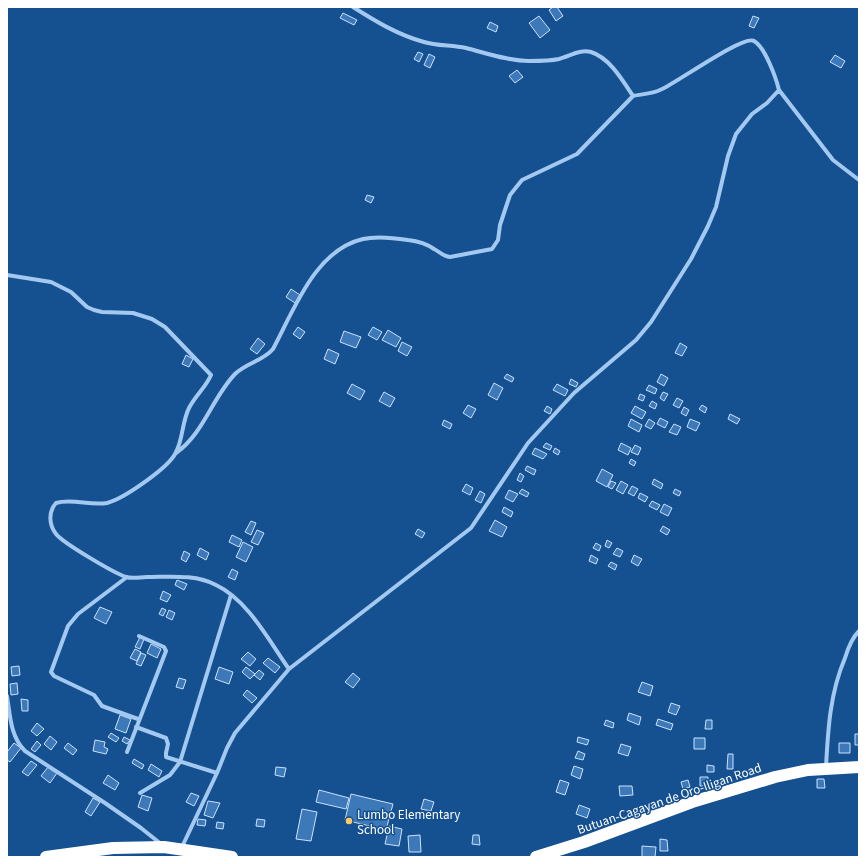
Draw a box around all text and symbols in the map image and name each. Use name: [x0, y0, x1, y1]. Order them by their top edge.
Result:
street label: Butuan-Cagayan de Oro-Iligan Road: [575, 759, 764, 839]
place label: Lumbo Elementary School: [357, 806, 460, 839]
marker: Lumbo Elementary School: [344, 816, 354, 826]

